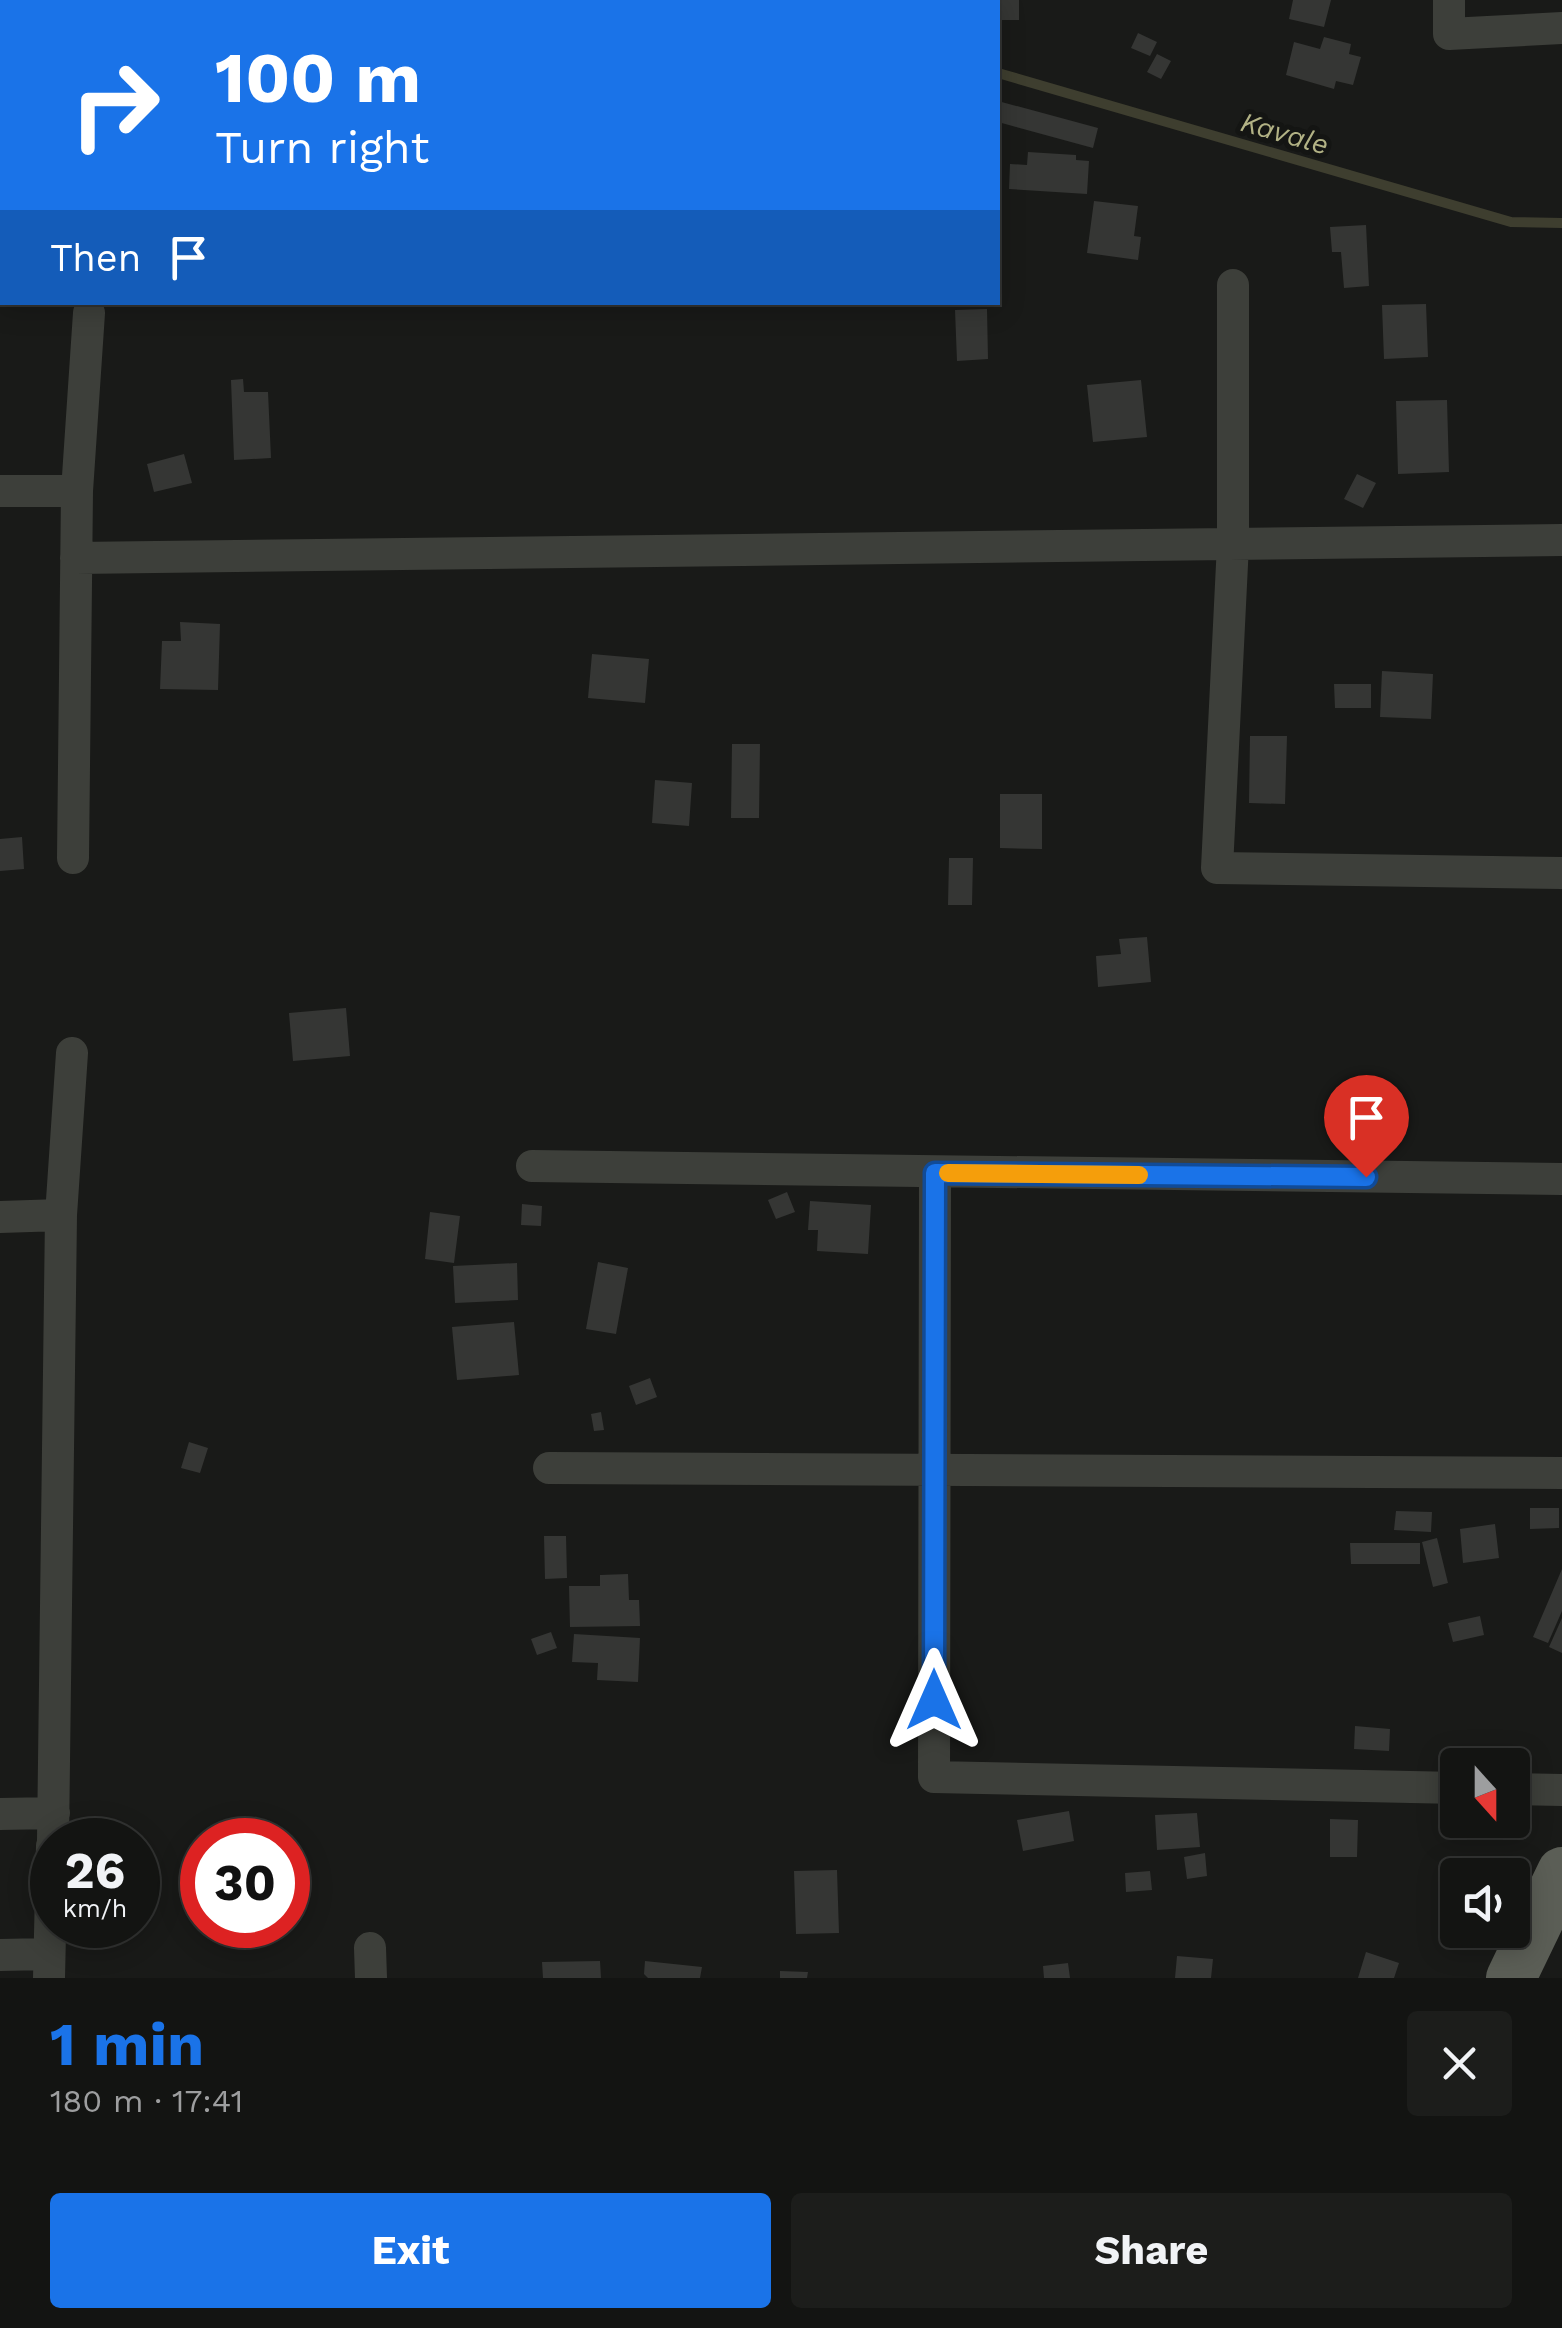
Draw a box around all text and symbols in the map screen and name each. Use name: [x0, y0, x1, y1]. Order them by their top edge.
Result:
text: 100 m: [215, 37, 421, 119]
icon: right: [50, 40, 180, 170]
water label: Kavale: [1237, 105, 1333, 162]
text: Turn right: [215, 121, 429, 174]
icon: arrive: [161, 230, 216, 285]
text: Then: [50, 236, 141, 280]
pin: [1324, 1075, 1409, 1178]
icon: arrive: [1339, 1090, 1394, 1145]
position arrow: [882, 1648, 986, 1752]
north arrow: [1440, 1748, 1530, 1838]
map controls: [1440, 1748, 1530, 1948]
speed limit sign: 30: [180, 1818, 310, 1948]
text: 26: [65, 1841, 125, 1900]
button: sound: [1440, 1858, 1530, 1948]
text: km/h: [63, 1894, 127, 1923]
text: 1 min: [50, 2009, 204, 2080]
button: close: [1407, 2011, 1512, 2116]
text: 180 m · 17:41: [50, 2082, 243, 2120]
button: Exit: [50, 2193, 771, 2308]
button: Share: [791, 2193, 1512, 2308]

